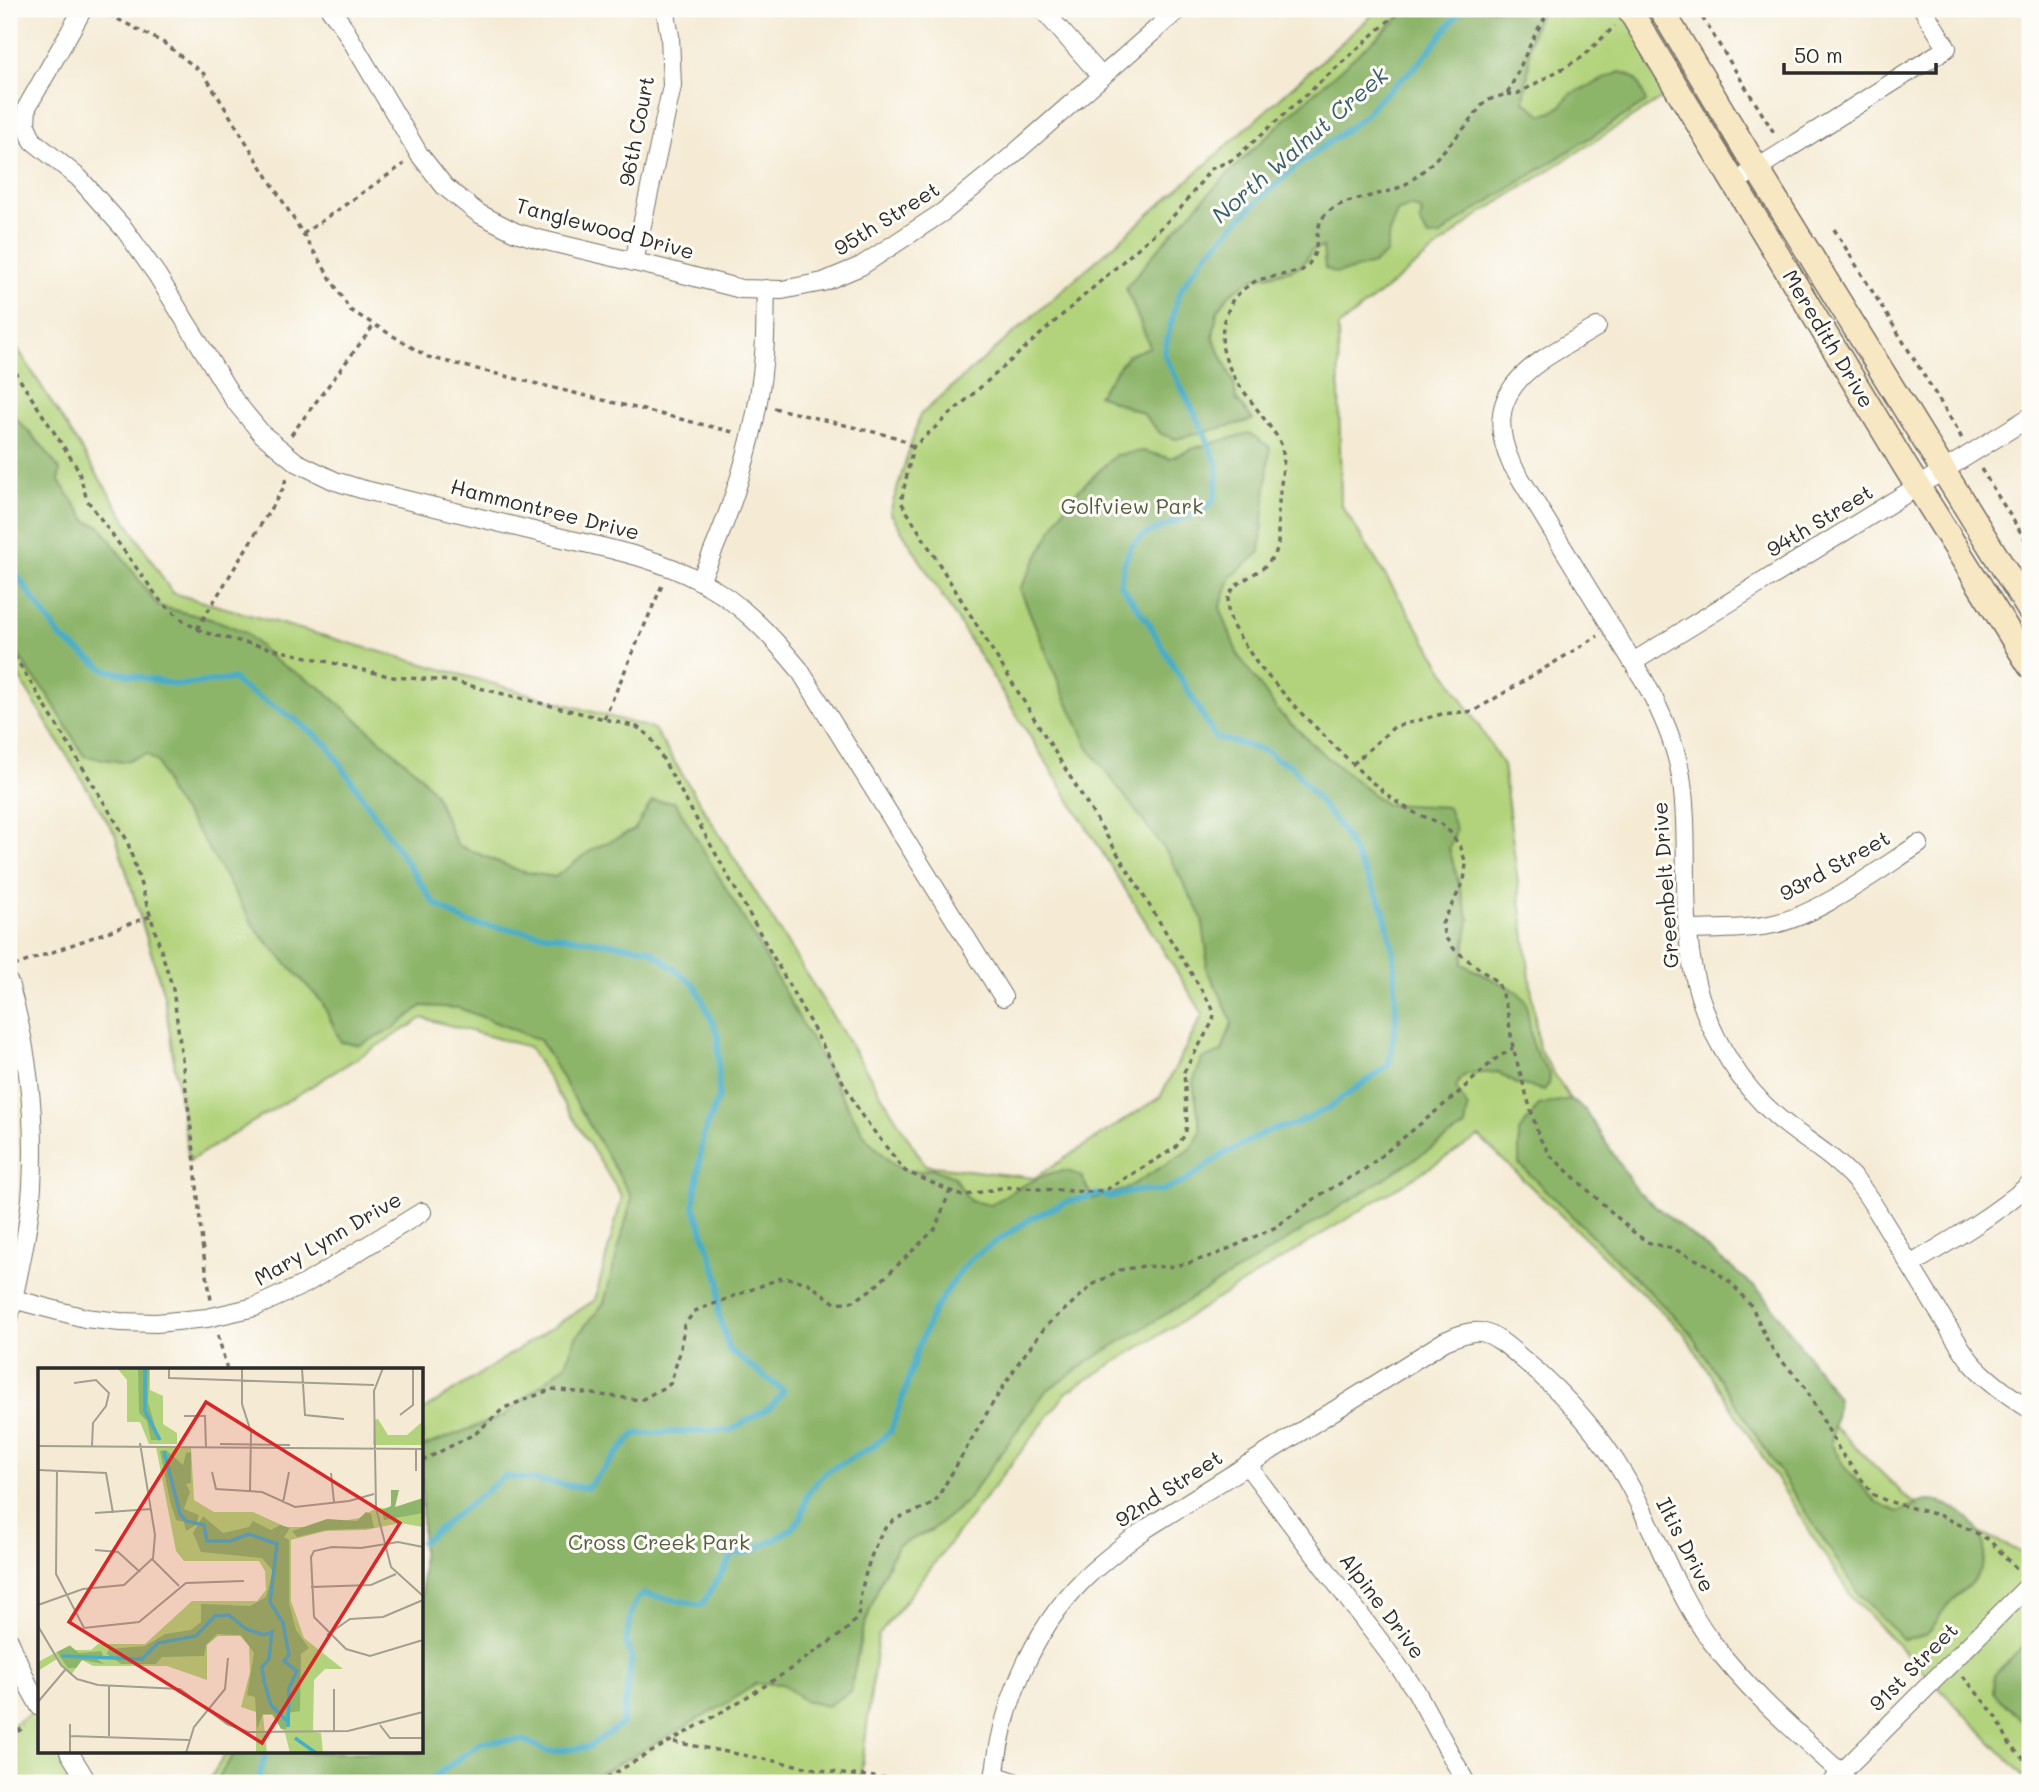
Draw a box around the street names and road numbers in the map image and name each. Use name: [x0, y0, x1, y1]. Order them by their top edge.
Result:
street label: 96th Court: [612, 73, 659, 188]
street label: 95th Street: [828, 175, 944, 261]
street label: Tanglewood Drive: [513, 191, 698, 264]
street label: Meredith Drive: [1777, 264, 1881, 412]
street label: Hammontree Drive: [448, 472, 643, 545]
street label: 94th Street: [1761, 477, 1877, 562]
street label: Greenbelt Drive: [1645, 801, 1684, 969]
street label: 93rd Street: [1774, 823, 1894, 906]
street label: Mary Lynn Drive: [249, 1185, 406, 1291]
street label: 92nd Street: [1109, 1443, 1227, 1532]
street label: Iltis Drive: [1651, 1492, 1722, 1596]
street label: Alpine Drive: [1334, 1547, 1432, 1664]
street label: 91st Street: [1863, 1616, 1963, 1716]

